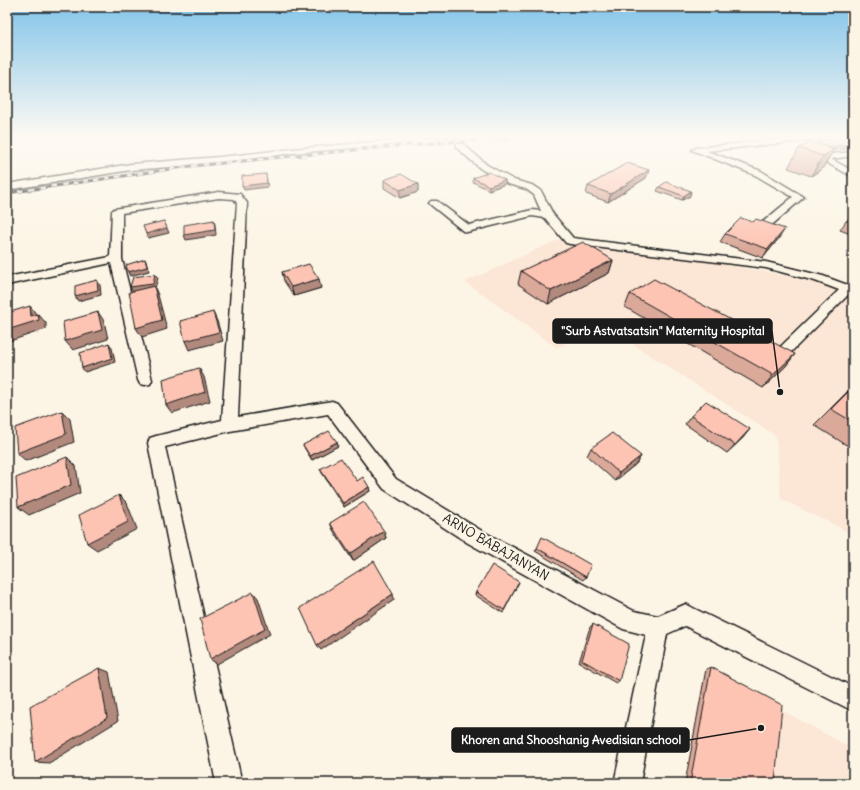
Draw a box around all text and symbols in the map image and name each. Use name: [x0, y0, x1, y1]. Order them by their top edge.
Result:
callout: "Surb Astvatsatsin" Maternity Hospital: [553, 319, 772, 343]
text: "Surb Astvatsatsin" Maternity Hospital: [561, 323, 765, 339]
street label: ARNO BABAJANYAN: [440, 510, 552, 584]
callout: Khoren and Shooshanig Avedisian school: [452, 728, 689, 752]
text: Khoren and Shooshanig Avedisian school: [461, 732, 681, 748]

